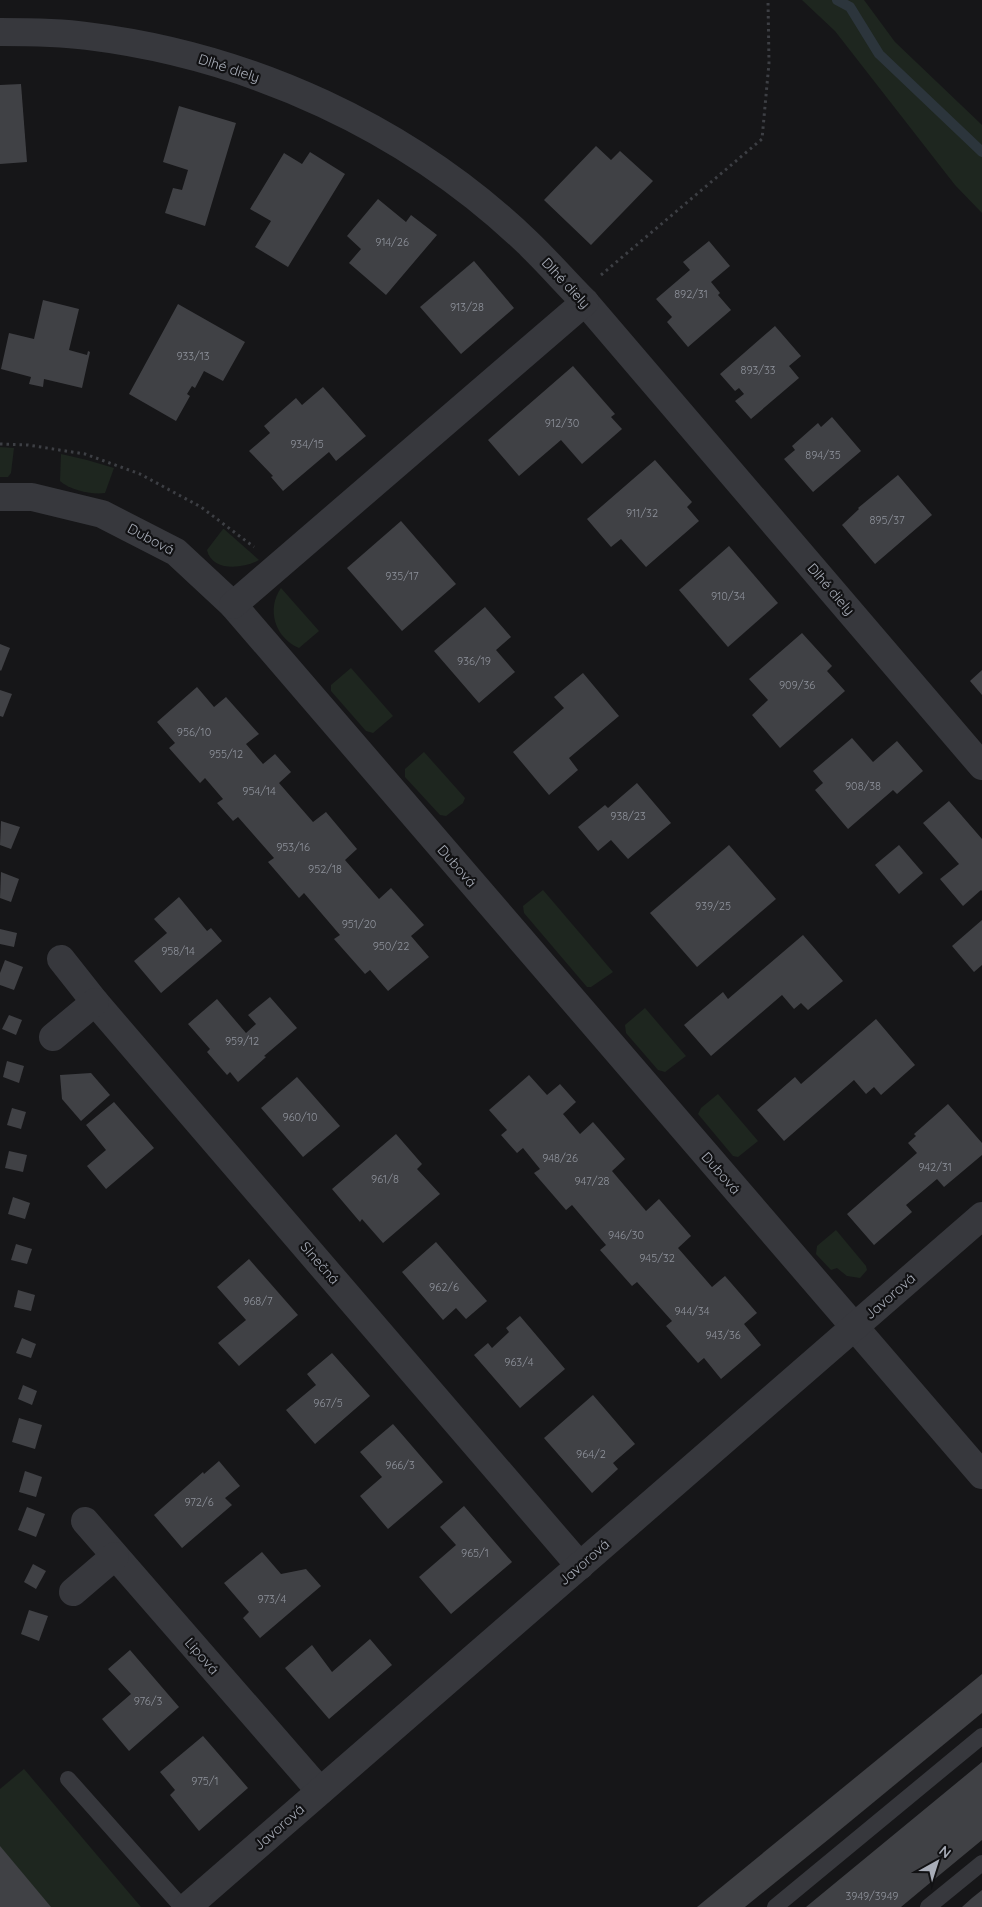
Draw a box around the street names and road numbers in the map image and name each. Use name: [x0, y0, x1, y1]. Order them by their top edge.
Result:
street label: Dlhé diely: [196, 50, 262, 86]
street label: Dlhé diely: [538, 254, 594, 312]
street label: Dubová: [124, 519, 178, 559]
street label: Dlhé diely: [803, 559, 859, 619]
street label: Dubová: [434, 841, 480, 891]
street label: Dubová: [698, 1148, 744, 1198]
street label: Slnečná: [297, 1238, 343, 1288]
street label: Javorová: [861, 1269, 919, 1323]
street label: Javorová: [555, 1535, 613, 1589]
street label: Lipová: [181, 1634, 223, 1678]
street label: Javorová: [250, 1800, 308, 1854]

